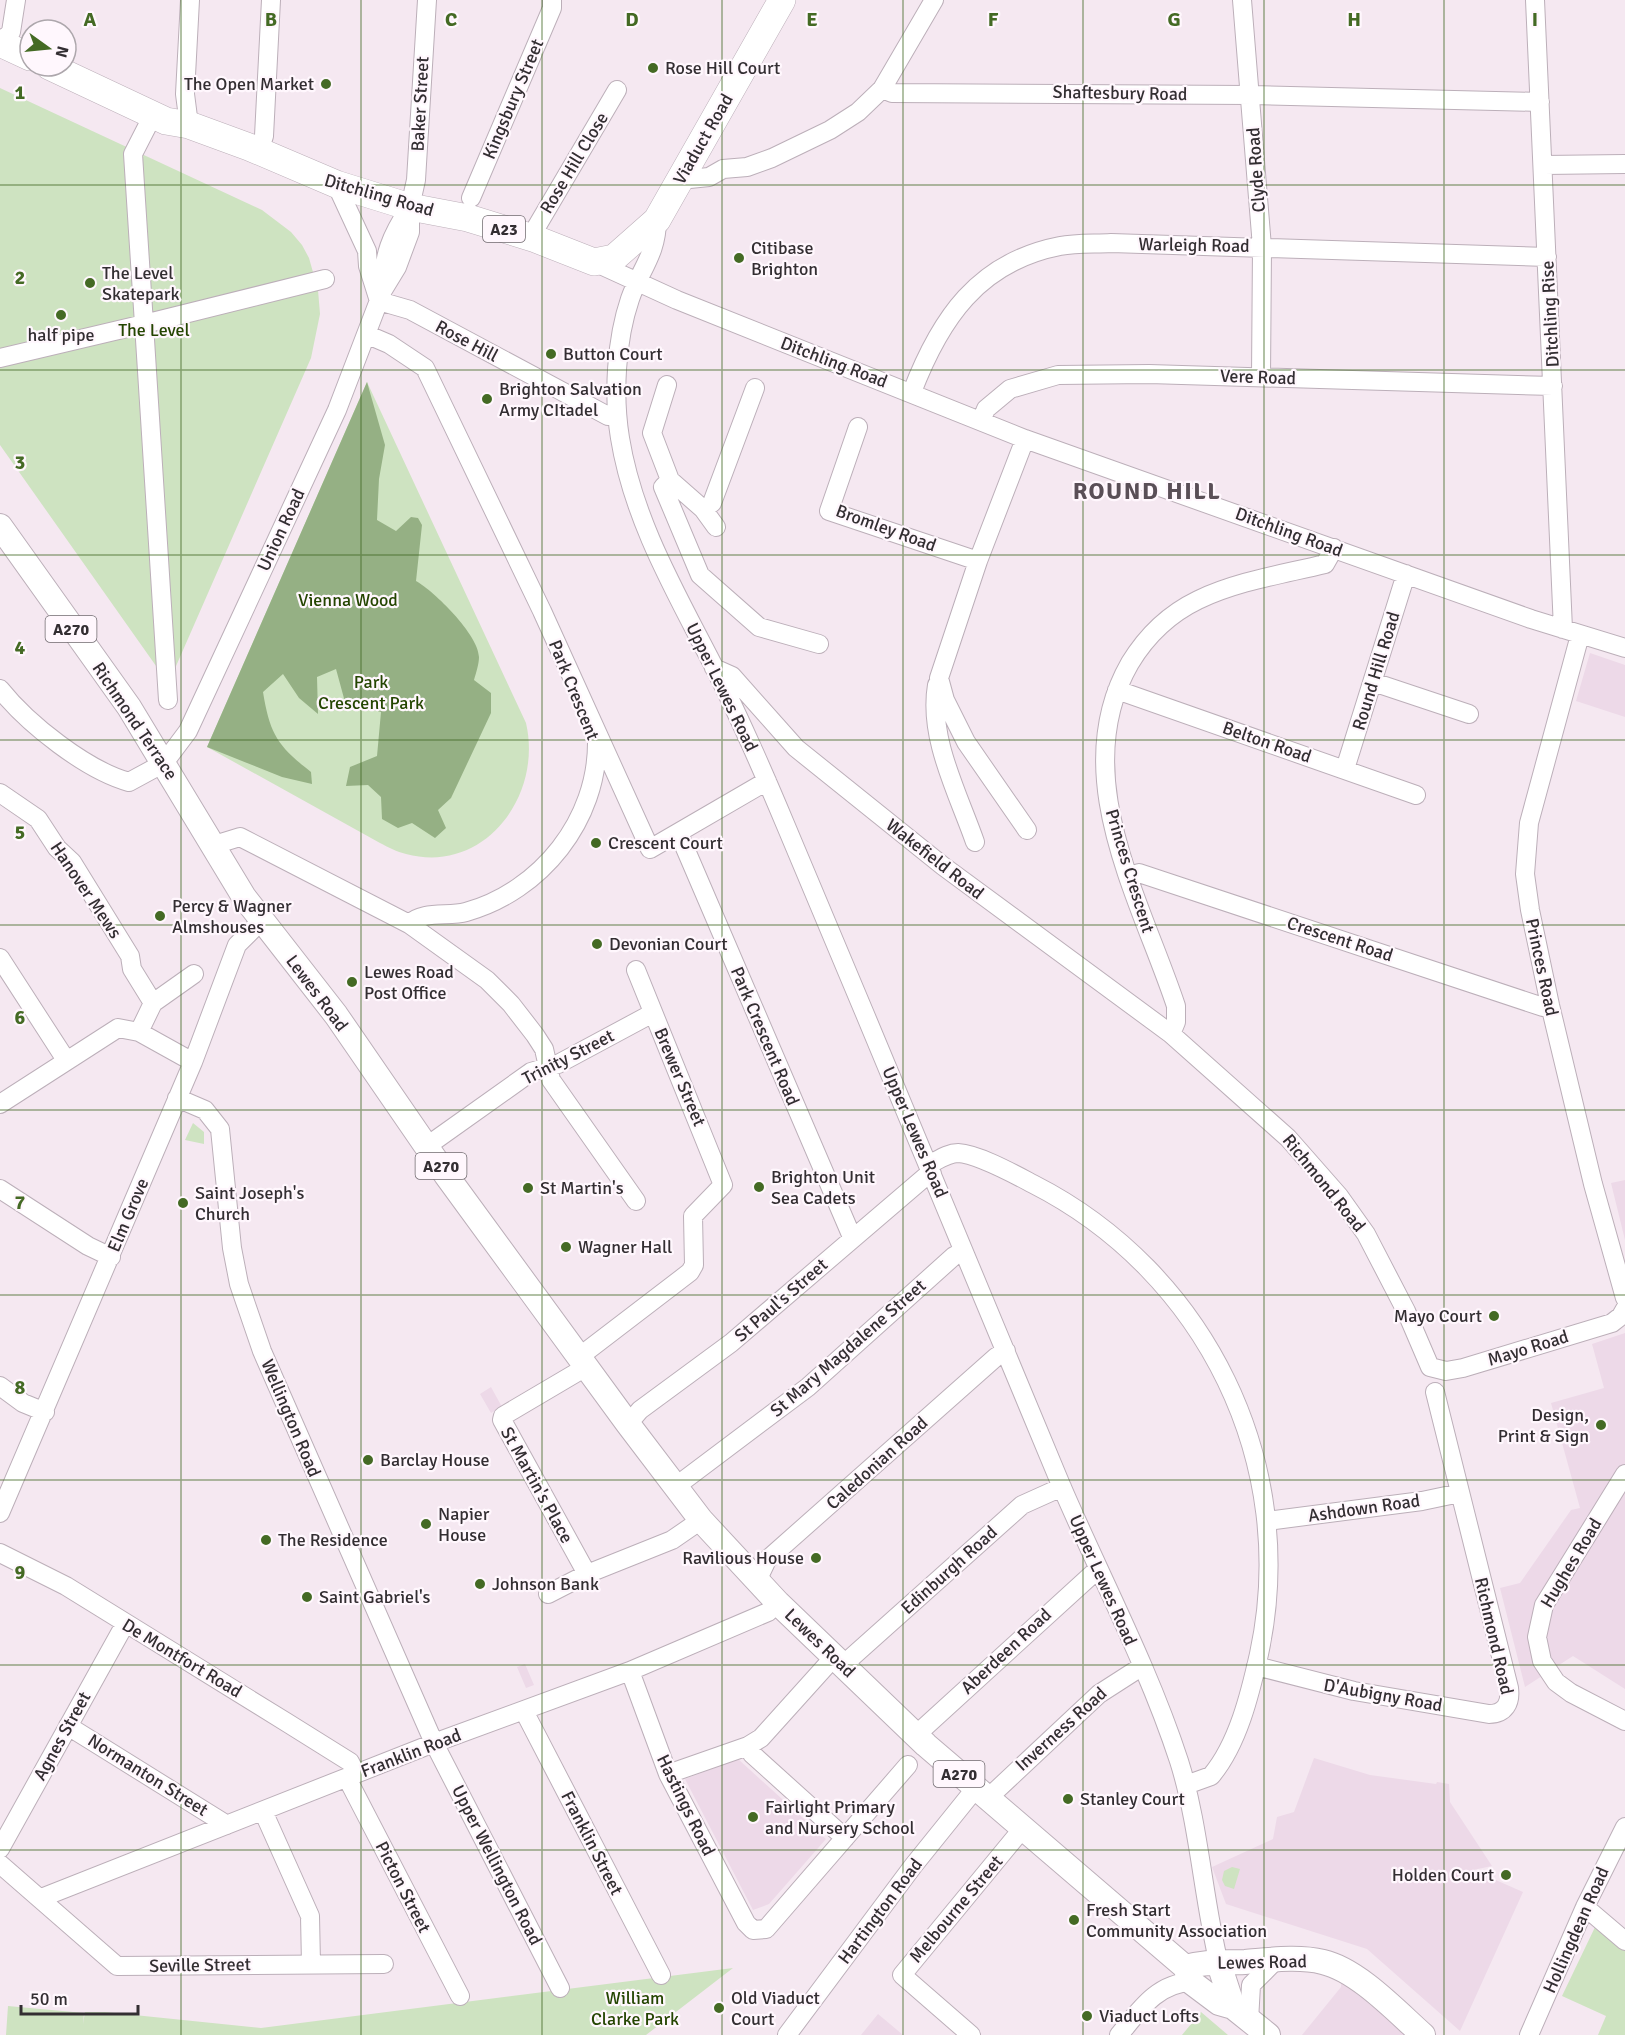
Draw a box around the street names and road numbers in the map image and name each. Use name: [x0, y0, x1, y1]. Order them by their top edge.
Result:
street label: Kingsbury Street: [478, 36, 548, 162]
street label: Baker Street: [407, 56, 433, 152]
street label: Shaftesbury Road: [1052, 81, 1188, 105]
street label: Viaduct Road: [668, 90, 738, 188]
street label: Rose Hill Close: [535, 108, 613, 218]
street label: Clyde Road: [1242, 127, 1270, 213]
street label: Ditchling Road: [322, 169, 436, 221]
road number: A23: [483, 216, 525, 242]
street label: Warleigh Road: [1138, 233, 1250, 257]
street label: Ditchling Rise: [1536, 260, 1564, 368]
street label: Rose Hill: [432, 315, 502, 367]
street label: Ditchling Road: [777, 332, 891, 392]
street label: Vere Road: [1220, 365, 1296, 389]
street label: Union Road: [252, 485, 310, 575]
street label: Bromley Road: [833, 500, 939, 556]
street label: Ditchling Road: [1232, 502, 1346, 562]
street label: Round Hill Road: [1348, 609, 1404, 733]
road number: A270: [46, 616, 97, 642]
street label: Upper Lewes Road: [681, 619, 763, 755]
street label: Park Crescent: [544, 637, 604, 743]
street label: Richmond Terrace: [88, 658, 182, 784]
street label: Belton Road: [1220, 717, 1314, 767]
street label: Princes Crescent: [1101, 806, 1159, 936]
street label: Wakefield Road: [882, 814, 988, 904]
street label: Hanover Mews: [46, 837, 127, 943]
street label: Crescent Road: [1284, 912, 1396, 966]
street label: Princes Road: [1521, 916, 1563, 1018]
street label: Lewes Road: [281, 950, 353, 1036]
street label: Park Crescent Road: [726, 963, 804, 1109]
street label: Trinity Street: [518, 1024, 618, 1090]
street label: Brewer Street: [649, 1024, 711, 1130]
street label: Upper Lewes Road: [877, 1063, 953, 1201]
street label: Richmond Road: [1278, 1130, 1370, 1236]
road number: A270: [416, 1153, 466, 1179]
street label: Elm Grove: [103, 1175, 153, 1255]
street label: St Paul's Street: [730, 1254, 832, 1346]
street label: St Mary Magdalene Street: [766, 1274, 930, 1422]
street label: Mayo Road: [1485, 1325, 1571, 1371]
street label: Wellington Road: [256, 1356, 326, 1480]
street label: Caledonian Road: [822, 1412, 932, 1514]
street label: St Martin's Place: [496, 1423, 578, 1547]
street label: Ashdown Road: [1307, 1489, 1421, 1527]
street label: Upper Lewes Road: [1064, 1511, 1142, 1649]
street label: Hughes Road: [1536, 1514, 1606, 1612]
street label: Edinburgh Road: [896, 1521, 1002, 1619]
street label: Richmond Road: [1470, 1575, 1518, 1697]
street label: Aberdeen Road: [956, 1603, 1056, 1699]
street label: Lewes Road: [780, 1604, 860, 1682]
street label: De Montfort Road: [118, 1614, 246, 1702]
street label: D'Aubigny Road: [1322, 1674, 1444, 1716]
street label: Inverness Road: [1011, 1682, 1111, 1776]
street label: Agnes Street: [29, 1688, 95, 1784]
street label: Franklin Road: [358, 1724, 464, 1782]
street label: Normanton Street: [84, 1729, 212, 1821]
street label: Hastings Road: [652, 1751, 720, 1859]
road number: A270: [934, 1761, 984, 1787]
street label: Upper Wellington Road: [447, 1781, 547, 1949]
street label: Franklin Street: [556, 1787, 628, 1899]
street label: Picton Street: [371, 1838, 435, 1936]
street label: Melbourne Street: [905, 1851, 1007, 1967]
street label: Hartington Road: [833, 1854, 927, 1968]
street label: Hollingdean Road: [1538, 1863, 1614, 1997]
street label: Lewes Road: [1217, 1950, 1307, 1974]
street label: Seville Street: [149, 1953, 251, 1977]

